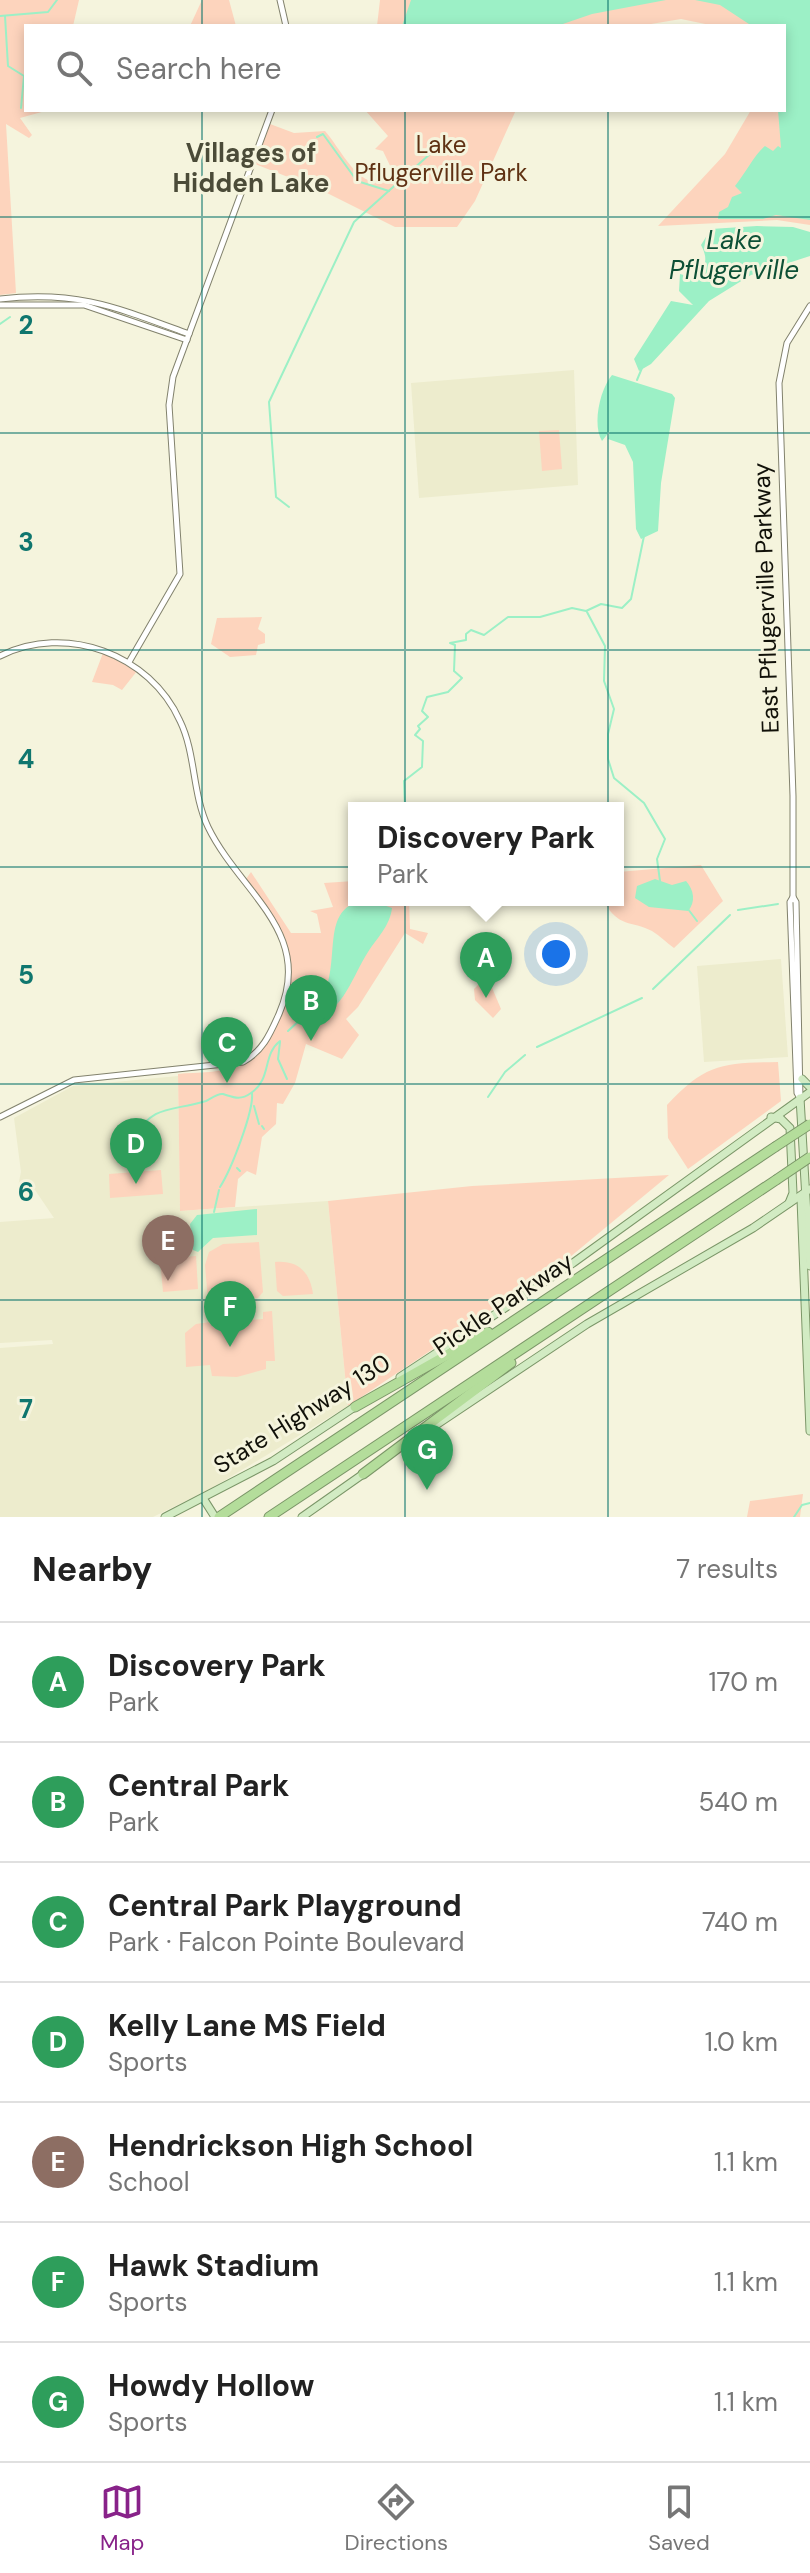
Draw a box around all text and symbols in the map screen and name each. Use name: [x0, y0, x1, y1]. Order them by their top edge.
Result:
search box: [24, 24, 786, 112]
icon: search: [52, 46, 96, 90]
text: Search here: [116, 49, 282, 88]
park label: Lake Pflugerville Park: [354, 129, 528, 188]
district label: Villages of Hidden Lake: [173, 136, 329, 200]
water label: Lake Pflugerville: [669, 223, 799, 287]
text: 2: [18, 308, 34, 342]
street label: East Pflugerville Parkway: [745, 462, 786, 734]
text: 3: [18, 525, 34, 559]
text: 4: [18, 742, 34, 776]
popup: [348, 802, 624, 906]
text: Discovery Park: [377, 818, 595, 857]
text: Park: [377, 857, 429, 891]
pin: A: [460, 932, 512, 998]
your location: [536, 934, 576, 974]
text: 5: [18, 958, 34, 992]
pin: B: [285, 975, 337, 1041]
pin: C: [201, 1017, 253, 1083]
pin: D: [110, 1118, 162, 1184]
text: 6: [18, 1175, 34, 1209]
pin: E: [142, 1215, 194, 1281]
street label: Pickle Parkway: [427, 1245, 579, 1362]
pin: F: [204, 1281, 256, 1347]
street label: State Highway 130: [208, 1347, 396, 1480]
text: 7: [19, 1392, 33, 1426]
pin: G: [401, 1424, 453, 1490]
text: Nearby: [32, 1547, 152, 1592]
text: 7 results: [676, 1552, 778, 1586]
text: Discovery Park: [108, 1646, 326, 1685]
text: A: [49, 1665, 67, 1699]
text: 170 m: [709, 1665, 778, 1699]
text: Park: [108, 1685, 159, 1719]
text: Central Park: [108, 1766, 289, 1805]
text: B: [50, 1785, 66, 1819]
text: 540 m: [698, 1785, 778, 1819]
text: Park: [108, 1805, 159, 1839]
text: Central Park Playground: [108, 1886, 462, 1925]
text: C: [48, 1905, 68, 1939]
text: 740 m: [702, 1905, 778, 1939]
text: Park · Falcon Pointe Boulevard: [108, 1925, 465, 1959]
text: Kelly Lane MS Field: [108, 2006, 386, 2045]
text: D: [49, 2025, 67, 2059]
text: 1.0 km: [705, 2025, 778, 2059]
text: Sports: [108, 2045, 188, 2079]
text: Hendrickson High School: [108, 2126, 473, 2165]
text: E: [50, 2145, 66, 2179]
text: 1.1 km: [714, 2145, 778, 2179]
text: School: [108, 2165, 190, 2199]
text: Hawk Stadium: [108, 2246, 319, 2285]
text: F: [51, 2265, 65, 2299]
text: 1.1 km: [714, 2265, 778, 2299]
text: Sports: [108, 2285, 188, 2319]
text: Howdy Hollow: [108, 2366, 314, 2405]
text: G: [48, 2385, 68, 2419]
text: 1.1 km: [714, 2385, 778, 2419]
text: Sports: [108, 2405, 188, 2439]
tab: Map: [100, 2480, 144, 2557]
tab: Directions: [345, 2480, 448, 2557]
tab: Saved: [648, 2480, 710, 2557]

